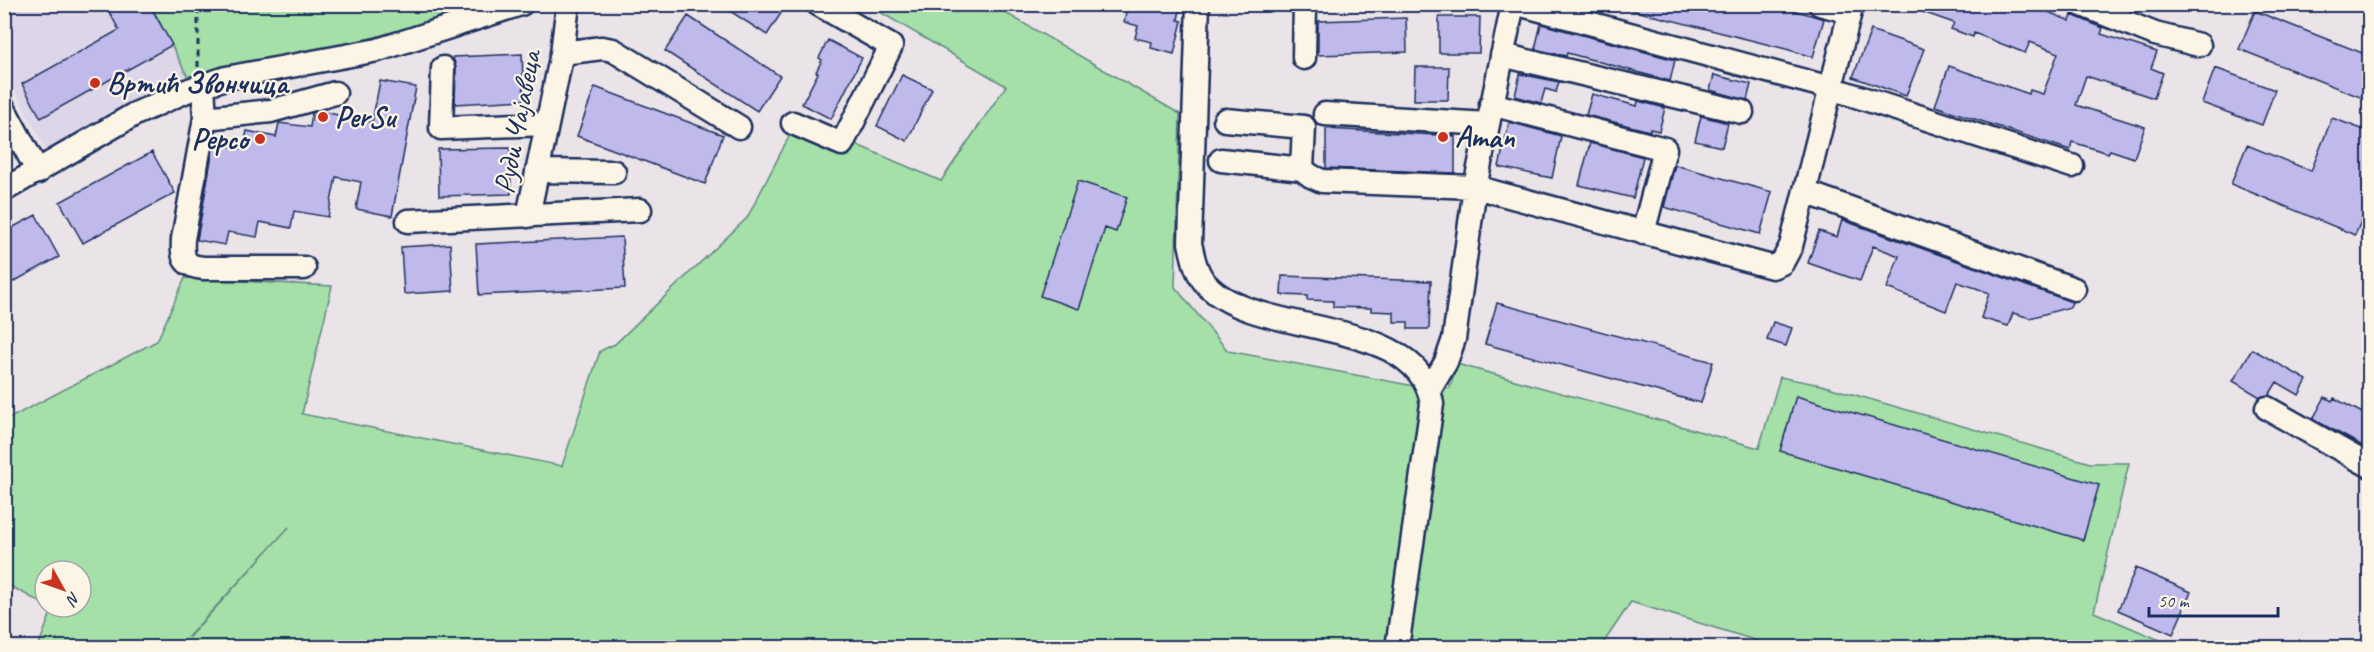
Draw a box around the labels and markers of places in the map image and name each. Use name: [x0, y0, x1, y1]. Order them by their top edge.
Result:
place label: Вртић Звончица: [107, 64, 291, 102]
marker: Вртић Звончица: [88, 76, 102, 90]
place label: PerSu: [335, 98, 398, 136]
marker: PerSu: [316, 110, 330, 124]
place label: Aman: [1455, 118, 1516, 156]
place label: Pepco: [192, 120, 251, 158]
marker: Aman: [1436, 130, 1450, 144]
marker: Pepco: [253, 132, 267, 146]

